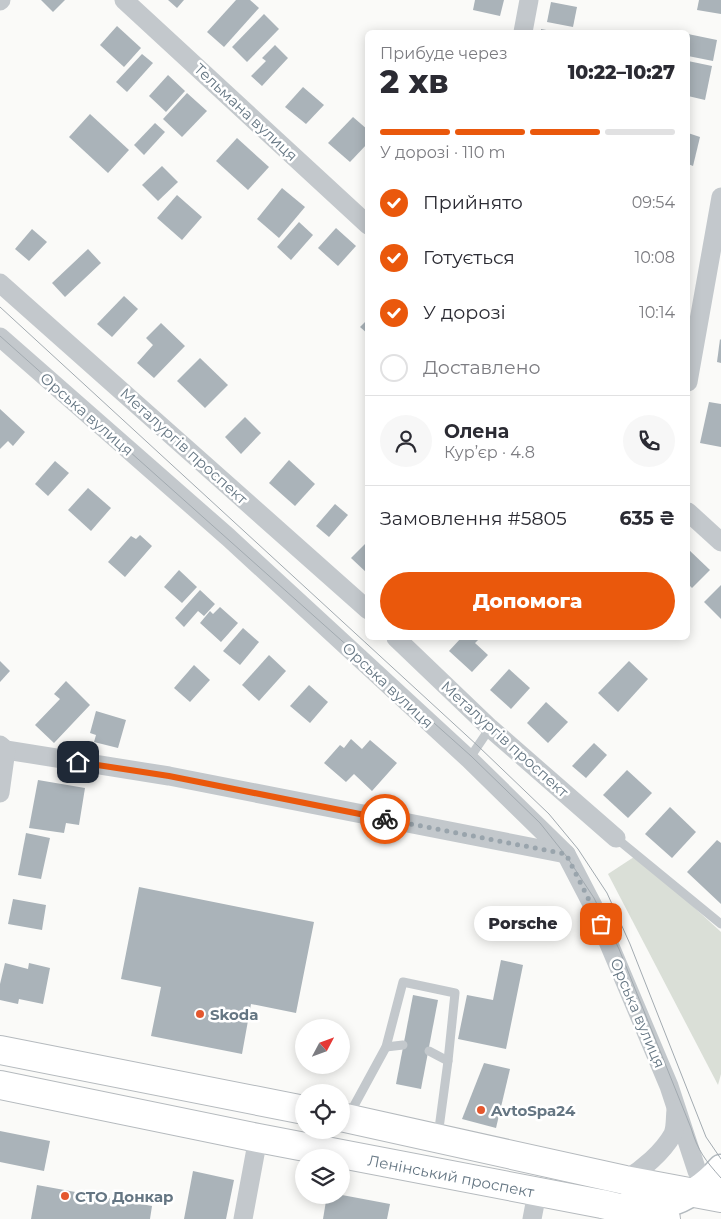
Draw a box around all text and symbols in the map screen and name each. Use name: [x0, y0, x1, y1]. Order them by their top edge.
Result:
text: Прибуде через: [380, 44, 507, 63]
street label: Тельмана вулиця: [190, 59, 302, 165]
text: 10:22–10:27: [568, 61, 675, 84]
text: 2 хв: [380, 62, 448, 101]
text: У дорозі · 110 m: [380, 143, 505, 162]
icon: check: [380, 189, 408, 217]
text: Прийнято: [423, 191, 523, 214]
text: 09:54: [632, 193, 675, 212]
icon: check: [380, 244, 408, 272]
text: Готується: [423, 246, 515, 269]
text: 10:08: [634, 248, 675, 267]
icon: check: [380, 299, 408, 327]
text: У дорозі: [423, 301, 506, 324]
text: 10:14: [639, 303, 675, 322]
text: Доставлено: [423, 356, 541, 379]
street label: Орська вулиця: [36, 368, 138, 460]
street label: Металургів проспект: [116, 384, 252, 509]
button: person: [380, 415, 432, 467]
button: phone: [623, 415, 675, 467]
text: Олена: [444, 420, 509, 443]
text: Кур’єр · 4.8: [444, 443, 535, 462]
text: Замовлення #5805: [380, 507, 567, 530]
text: 635 ₴: [619, 507, 675, 530]
button: Допомога: [380, 572, 675, 630]
street label: Орська вулиця: [339, 638, 437, 732]
street label: Металургів проспект: [437, 677, 573, 802]
pin: [57, 741, 99, 783]
icon: home: [64, 748, 92, 776]
courier: [360, 794, 410, 844]
icon: bike: [371, 805, 399, 833]
pin: [580, 903, 622, 945]
callout: Porsche: [474, 906, 571, 942]
icon: bag: [587, 910, 615, 938]
text: Porsche: [488, 914, 558, 933]
street label: Орська вулиця: [606, 955, 670, 1071]
place label: Skoda: [210, 1005, 259, 1024]
marker: Skoda: [194, 1008, 206, 1020]
north arrow: [295, 1019, 350, 1074]
map controls: [295, 1019, 350, 1204]
button: locate: [295, 1084, 350, 1139]
place label: AvtoSpa24: [490, 1101, 576, 1120]
marker: AvtoSpa24: [475, 1104, 487, 1116]
button: layers: [295, 1149, 350, 1204]
street label: Ленінський проспект: [366, 1151, 537, 1202]
place label: СТО Донкар: [75, 1187, 174, 1206]
marker: СТО Донкар: [59, 1190, 71, 1202]

